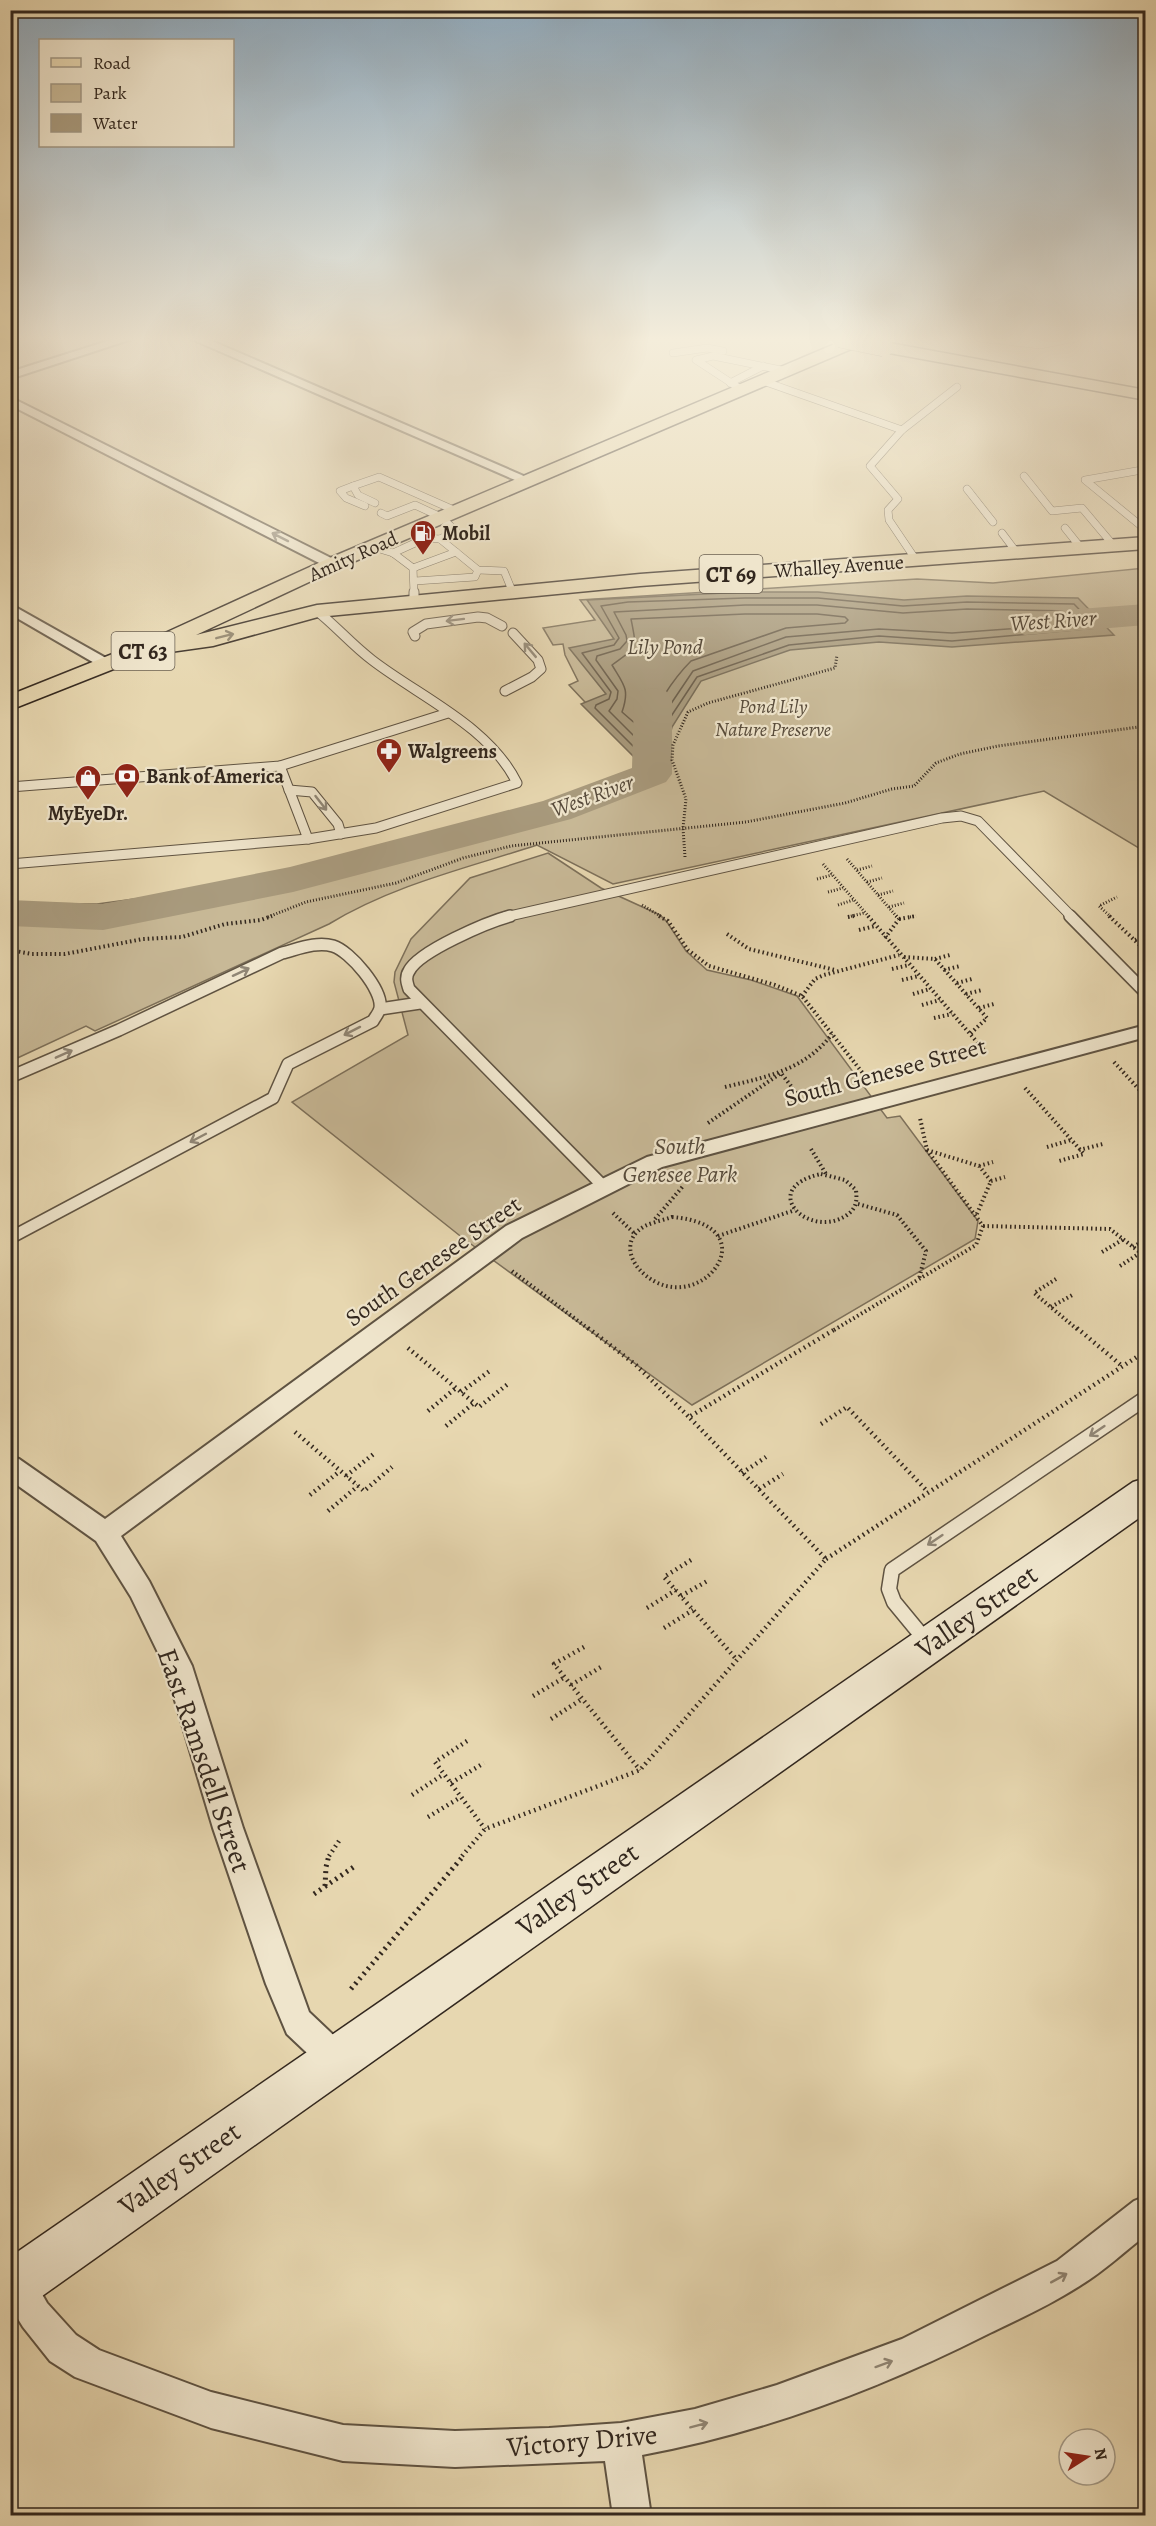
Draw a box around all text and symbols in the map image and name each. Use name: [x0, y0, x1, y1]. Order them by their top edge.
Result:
legend: [39, 39, 234, 147]
text: Road: [93, 51, 131, 75]
text: Park: [93, 81, 127, 105]
text: Water: [92, 111, 138, 135]
fuel station icon: Mobil: [408, 518, 438, 556]
place label: Mobil: [442, 520, 491, 547]
street label: Amity Road: [304, 525, 402, 588]
one-way arrow: [271, 531, 289, 543]
street label: Whalley Avenue: [772, 549, 905, 585]
road number: CT 69: [700, 555, 762, 593]
water label: West River: [1009, 603, 1099, 639]
one-way arrow: [446, 615, 465, 626]
one-way arrow: [215, 630, 234, 642]
road number: CT 63: [112, 632, 174, 670]
water label: Lily Pond: [627, 632, 703, 662]
one-way arrow: [523, 642, 536, 658]
park label: Pond Lily Nature Preserve: [715, 693, 831, 743]
pharmacy icon: Walgreens: [374, 736, 404, 774]
place label: Walgreens: [407, 738, 497, 765]
bank icon: Bank of America: [112, 761, 142, 799]
shop icon: MyEyeDr.: [73, 763, 103, 801]
place label: Bank of America: [146, 763, 284, 790]
water label: West River: [547, 767, 639, 825]
one-way arrow: [314, 795, 328, 810]
place label: MyEyeDr.: [48, 800, 128, 827]
one-way arrow: [232, 966, 250, 978]
one-way arrow: [343, 1026, 361, 1038]
street label: South Genesee Street: [781, 1030, 990, 1114]
one-way arrow: [55, 1047, 73, 1058]
park label: South Genesee Park: [622, 1130, 738, 1190]
one-way arrow: [189, 1133, 207, 1145]
street label: South Genesee Street: [339, 1188, 527, 1334]
one-way arrow: [1089, 1425, 1106, 1437]
one-way arrow: [928, 1534, 944, 1546]
street label: Valley Street: [907, 1556, 1045, 1668]
street label: East Ramsdell Street: [148, 1643, 260, 1878]
street label: Valley Street: [508, 1834, 646, 1946]
street label: Valley Street: [110, 2113, 248, 2225]
one-way arrow: [1050, 2272, 1067, 2284]
one-way arrow: [874, 2357, 892, 2368]
street label: Victory Drive: [504, 2415, 659, 2467]
one-way arrow: [689, 2419, 708, 2431]
north arrow: [1057, 2427, 1117, 2487]
text: N: [1089, 2446, 1113, 2462]

